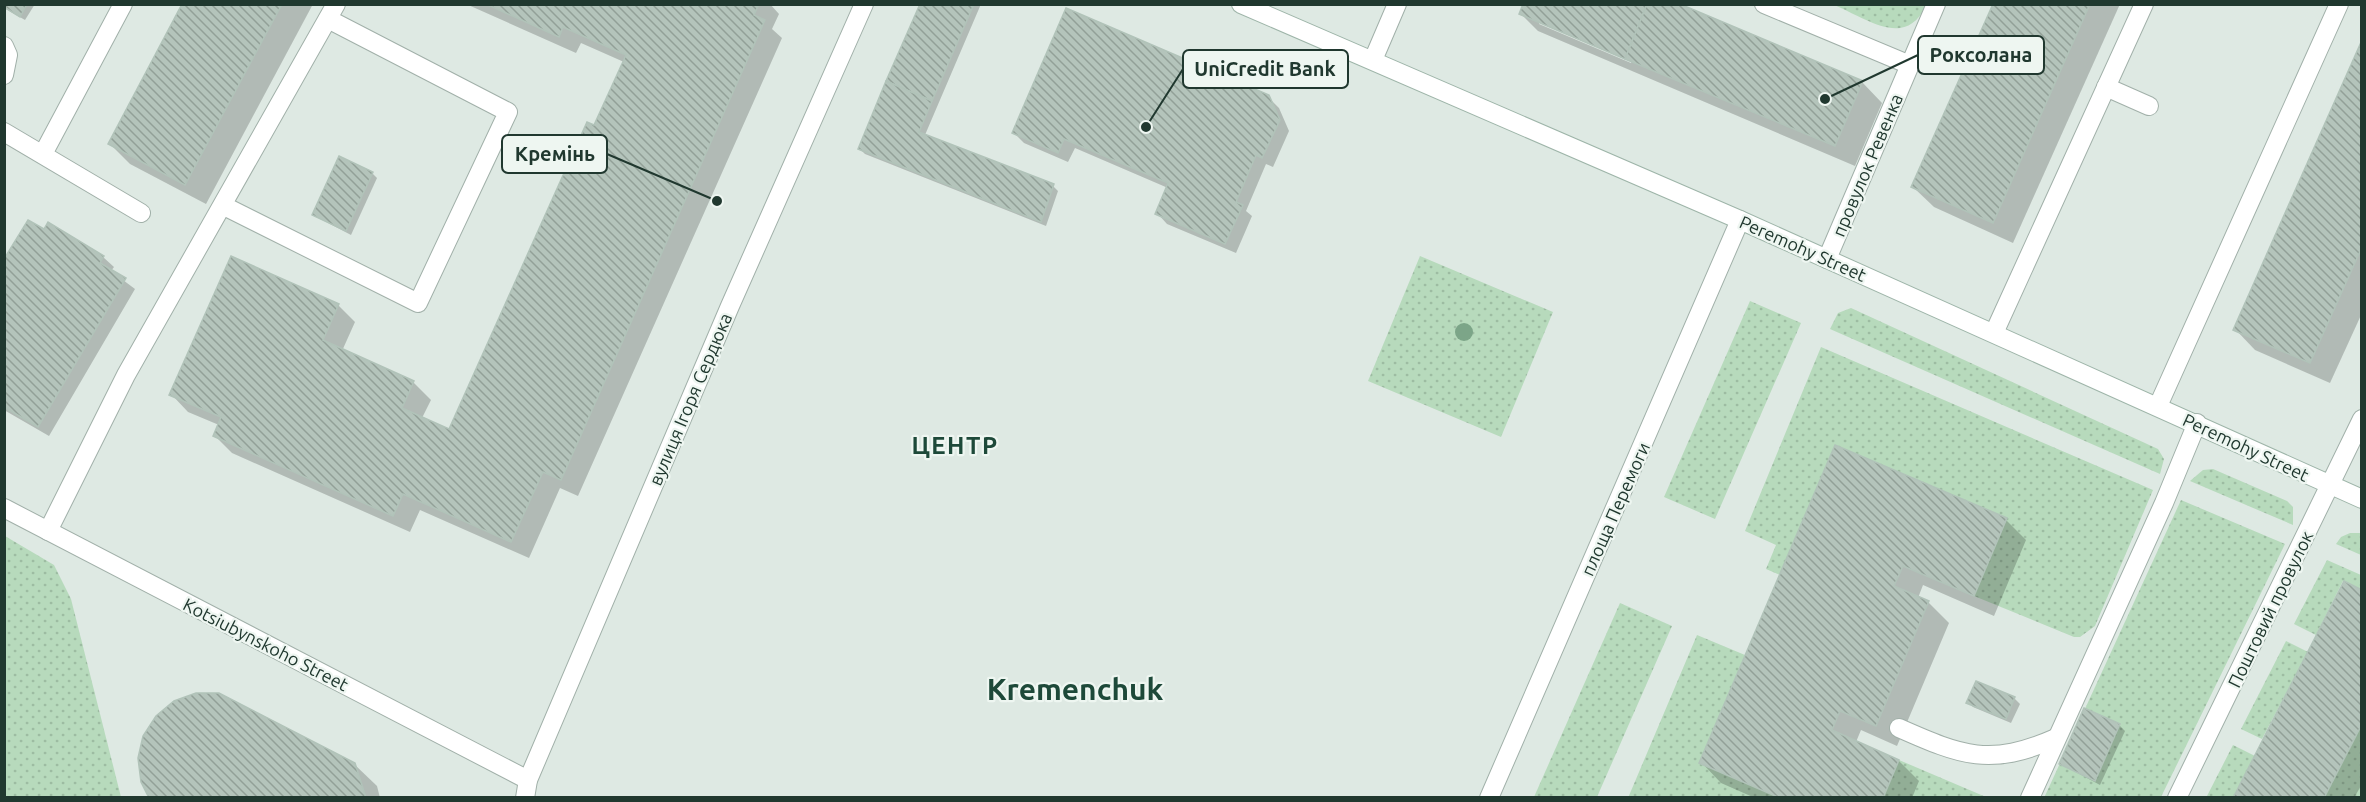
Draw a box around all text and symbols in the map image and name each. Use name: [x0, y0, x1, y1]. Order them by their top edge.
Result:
callout: Роксолана: [1918, 36, 2044, 74]
text: Роксолана: [1930, 43, 2032, 66]
callout: UniCredit Bank: [1183, 50, 1348, 88]
text: UniCredit Bank: [1194, 57, 1336, 80]
street label: провулок Ревенка: [1828, 90, 1906, 240]
callout: Кремінь: [502, 135, 607, 173]
text: Кремінь: [515, 142, 595, 165]
street label: Peremohy Street: [1737, 211, 1869, 285]
street label: вулиця Ігоря Сердюка: [645, 310, 735, 488]
street label: Peremohy Street: [2180, 409, 2312, 485]
district label: ЦЕНТР: [911, 432, 999, 459]
street label: площа Перемоги: [1577, 439, 1653, 579]
street label: Поштовий провулок: [2223, 528, 2317, 690]
street label: Kotsiubynskoho Street: [180, 594, 352, 694]
district label: Kremenchuk: [987, 672, 1164, 706]

